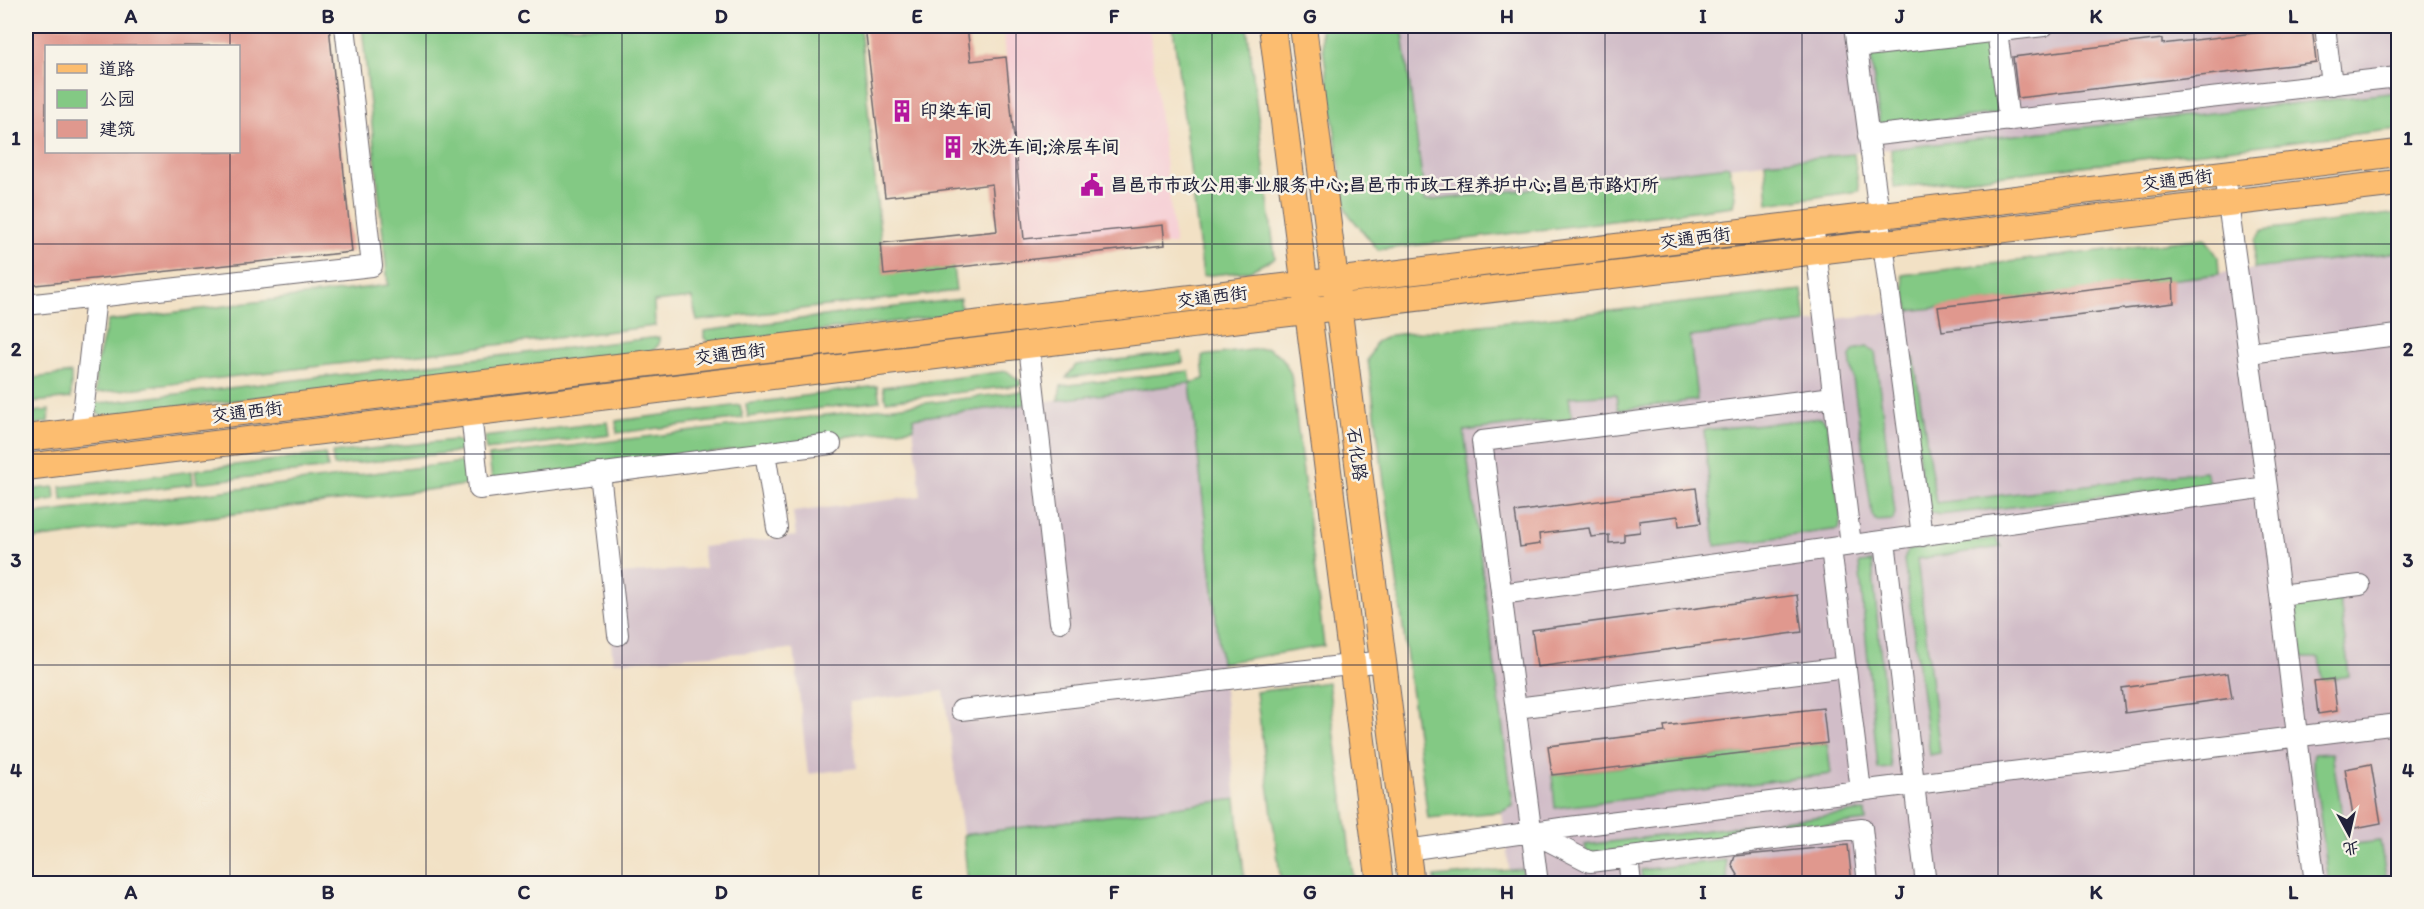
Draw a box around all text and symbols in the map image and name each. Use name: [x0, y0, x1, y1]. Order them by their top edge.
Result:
text: A: [124, 4, 138, 28]
text: B: [322, 4, 335, 28]
text: C: [518, 4, 531, 28]
text: D: [714, 4, 728, 28]
text: E: [911, 4, 923, 28]
text: F: [1109, 4, 1120, 28]
text: G: [1303, 4, 1317, 28]
text: H: [1500, 4, 1514, 28]
text: I: [1699, 4, 1707, 28]
text: J: [1894, 4, 1905, 28]
text: K: [2090, 4, 2104, 28]
text: L: [2288, 4, 2299, 28]
legend: [45, 45, 240, 153]
text: 道路: [99, 58, 135, 80]
text: 公园: [99, 88, 135, 110]
building icon: 印染车间: [889, 98, 915, 124]
place label: 印染车间: [920, 100, 992, 122]
text: 建筑: [99, 118, 135, 140]
text: 1: [11, 126, 21, 150]
text: 1: [2403, 126, 2413, 150]
building icon: 水洗车间;涂层车间: [940, 134, 966, 160]
place label: 水洗车间;涂层车间: [971, 136, 1120, 158]
street label: 交通西街: [2140, 165, 2214, 195]
public building icon: 昌邑市市政公用事业服务中心;昌邑市市政工程养护中心;昌邑市路灯所: [1079, 172, 1105, 198]
place label: 昌邑市市政公用事业服务中心;昌邑市市政工程养护中心;昌邑市路灯所: [1110, 174, 1659, 196]
street label: 交通西街: [1658, 223, 1732, 253]
street label: 交通西街: [1175, 282, 1249, 312]
text: 2: [11, 337, 22, 361]
text: 2: [2403, 337, 2414, 361]
street label: 交通西街: [693, 339, 767, 369]
street label: 交通西街: [210, 397, 284, 427]
street label: 石化路: [1343, 426, 1371, 482]
text: 3: [11, 548, 22, 572]
text: 3: [2403, 548, 2414, 572]
text: 4: [10, 758, 22, 782]
text: 4: [2402, 758, 2414, 782]
north arrow: [2319, 804, 2379, 864]
text: 北: [2342, 838, 2360, 859]
text: A: [124, 880, 138, 904]
text: B: [322, 880, 335, 904]
text: C: [518, 880, 531, 904]
text: D: [714, 880, 728, 904]
text: E: [911, 880, 923, 904]
text: F: [1109, 880, 1120, 904]
text: G: [1303, 880, 1317, 904]
text: H: [1500, 880, 1514, 904]
text: I: [1699, 880, 1707, 904]
text: J: [1894, 880, 1905, 904]
text: K: [2090, 880, 2104, 904]
text: L: [2288, 880, 2299, 904]

